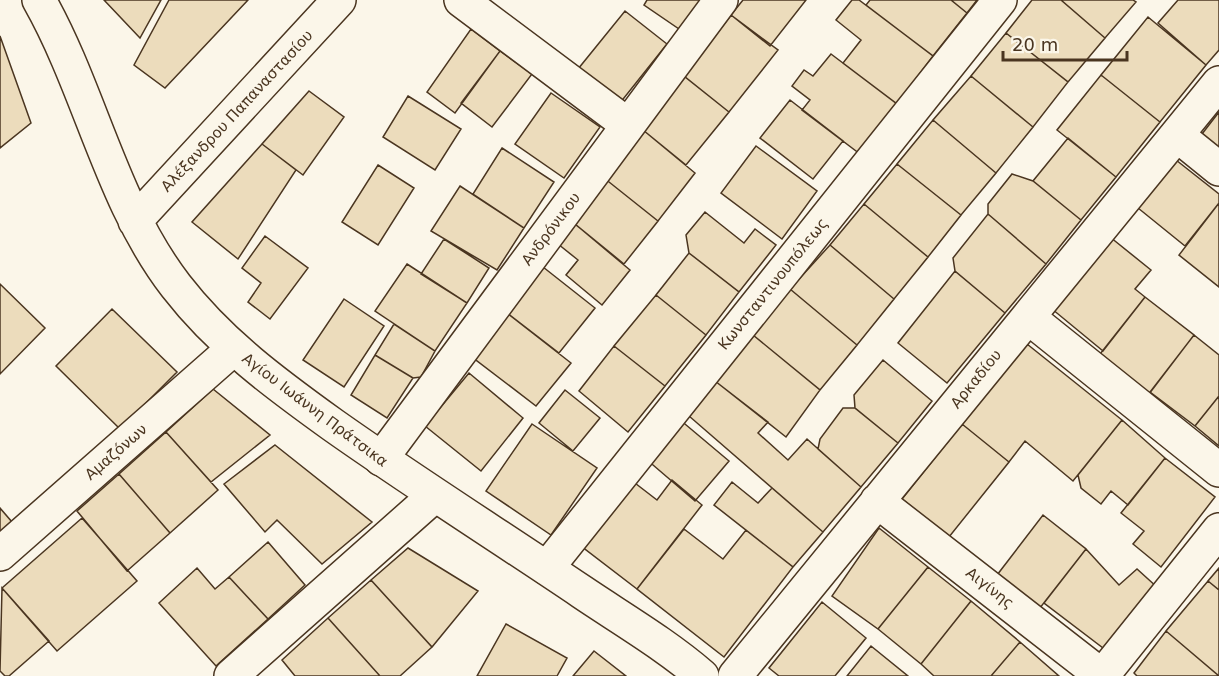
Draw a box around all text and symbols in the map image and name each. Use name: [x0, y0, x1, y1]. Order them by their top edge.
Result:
scale bar: [1003, 24, 1128, 62]
street label: Αλέξανδρου Παπαναστασίου: [157, 26, 317, 196]
text: 20 m: [1012, 34, 1058, 55]
street label: Ανδρόνικου: [518, 189, 584, 269]
street label: Κωνσταντινουπόλεως: [714, 214, 832, 354]
street label: Αρκαδίου: [947, 346, 1005, 412]
street label: Αγίου Ιωάννη Πράτσικα: [239, 349, 391, 471]
street label: Αμαζόνων: [81, 420, 151, 484]
street label: Αιγίνης: [962, 564, 1018, 612]

